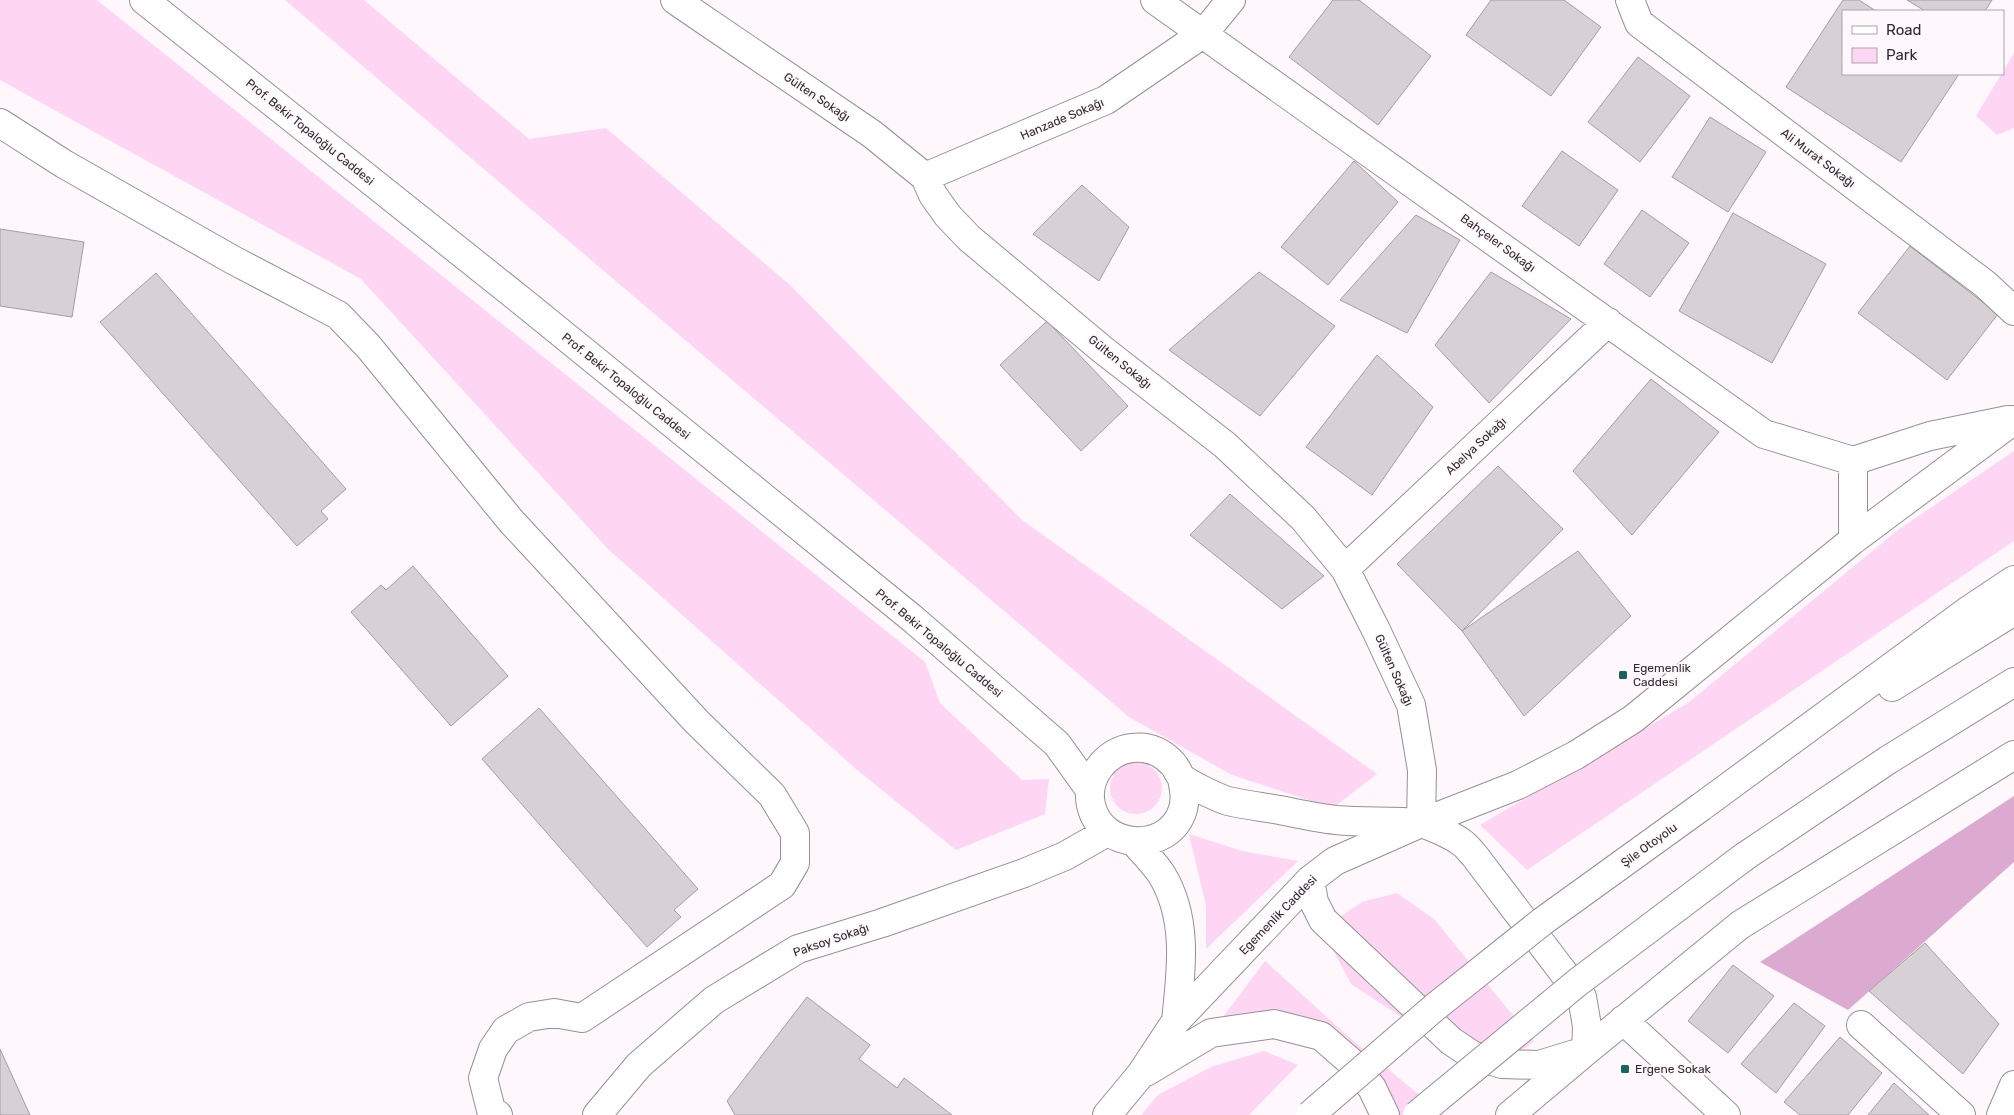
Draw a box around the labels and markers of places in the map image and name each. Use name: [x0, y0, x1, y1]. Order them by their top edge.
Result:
place label: Egemenlik Caddesi: [1633, 661, 1692, 689]
marker: Egemenlik Caddesi: [1617, 669, 1629, 681]
place label: Ergene Sokak: [1635, 1062, 1712, 1076]
marker: Ergene Sokak: [1619, 1063, 1631, 1075]

